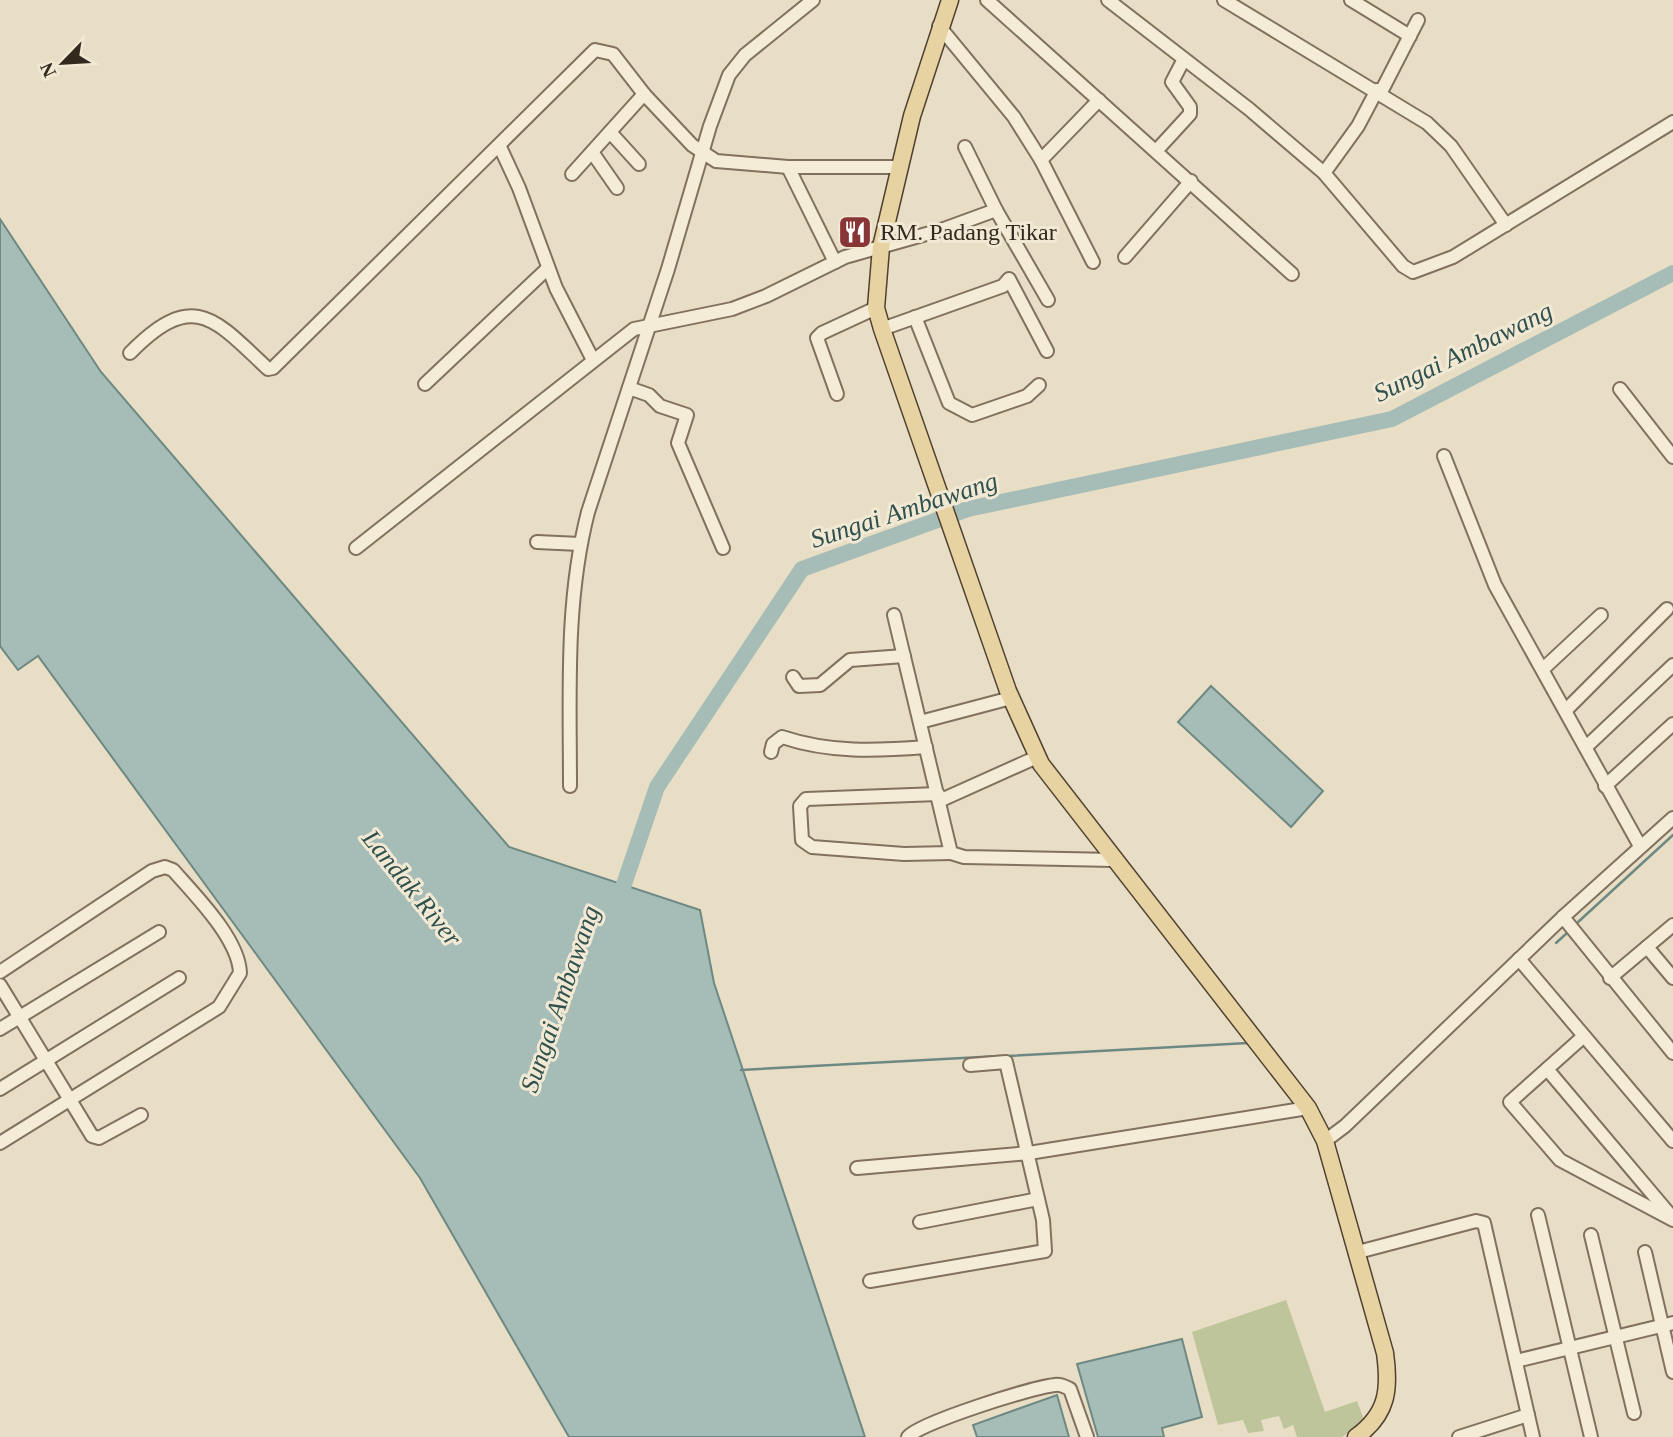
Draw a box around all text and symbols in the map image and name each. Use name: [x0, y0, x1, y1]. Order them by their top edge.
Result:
north arrow: [28, 28, 98, 98]
text: N: [36, 59, 60, 81]
restaurant icon: RM. Padang Tikar: [836, 213, 874, 251]
place label: RM. Padang Tikar: [880, 219, 1057, 245]
water label: Sungai Ambawang: [1369, 296, 1557, 408]
water label: Sungai Ambawang: [807, 466, 1001, 554]
water label: Landak River: [356, 823, 468, 953]
water label: Sungai Ambawang: [515, 902, 605, 1096]

